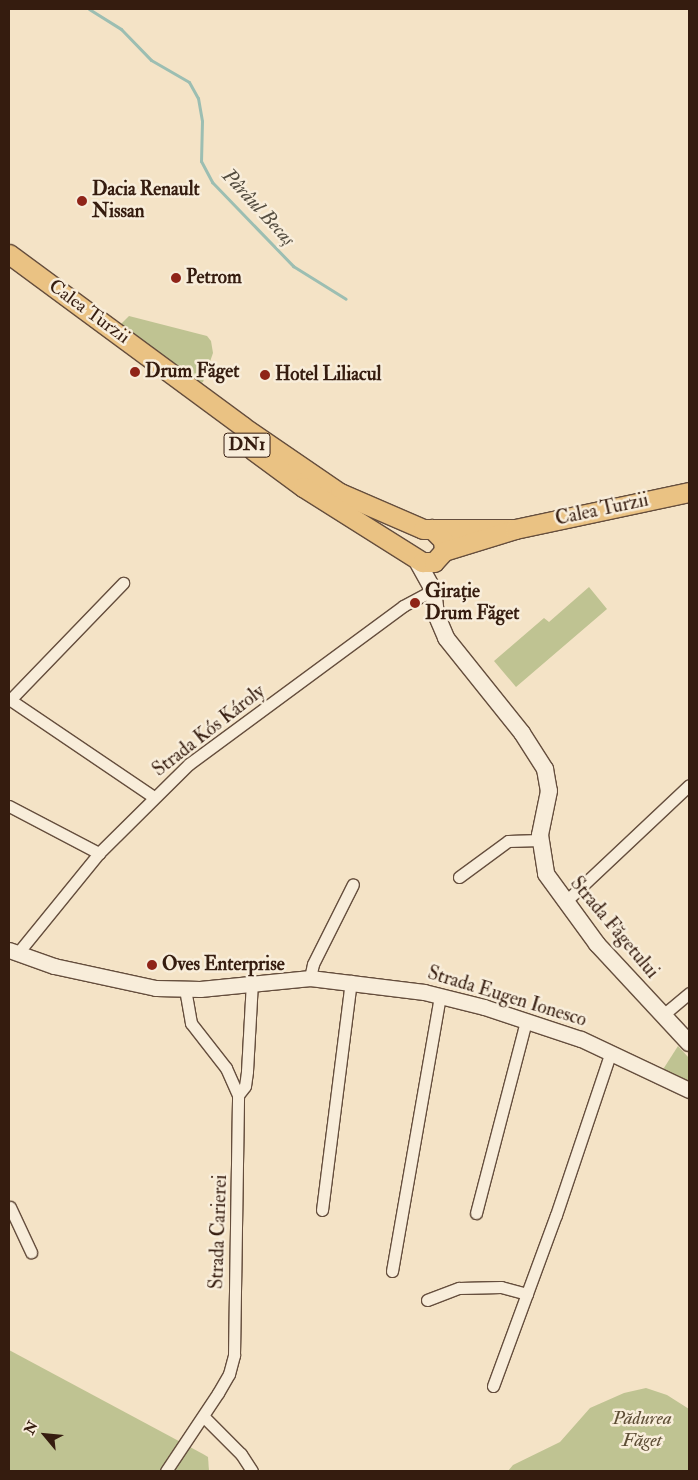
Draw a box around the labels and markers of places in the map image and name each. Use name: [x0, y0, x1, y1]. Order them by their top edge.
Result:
place label: Dacia Renault Nissan: [92, 179, 200, 223]
marker: Dacia Renault Nissan: [76, 195, 88, 207]
place label: Petrom: [186, 267, 242, 289]
marker: Petrom: [170, 272, 182, 284]
place label: Drum Făget: [145, 361, 239, 383]
place label: Hotel Liliacul: [275, 364, 381, 386]
marker: Drum Făget: [129, 366, 141, 378]
marker: Hotel Liliacul: [259, 369, 271, 381]
place label: Girație Drum Făget: [425, 581, 519, 625]
marker: Girație Drum Făget: [409, 597, 421, 609]
place label: Oves Enterprise: [162, 954, 285, 976]
marker: Oves Enterprise: [146, 959, 158, 971]

